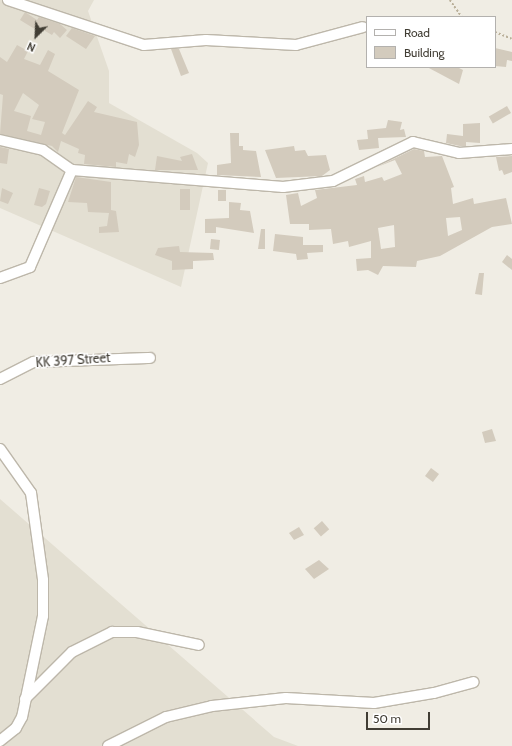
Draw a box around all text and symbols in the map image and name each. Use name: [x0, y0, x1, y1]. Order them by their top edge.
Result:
north arrow: [16, 16, 56, 56]
legend: [366, 16, 496, 68]
text: Road: [404, 25, 430, 40]
text: N: [25, 39, 38, 55]
text: Building: [404, 45, 445, 60]
street label: KK 397 Street: [35, 350, 111, 370]
scale bar: [368, 704, 432, 730]
text: 50 m: [373, 711, 401, 726]

